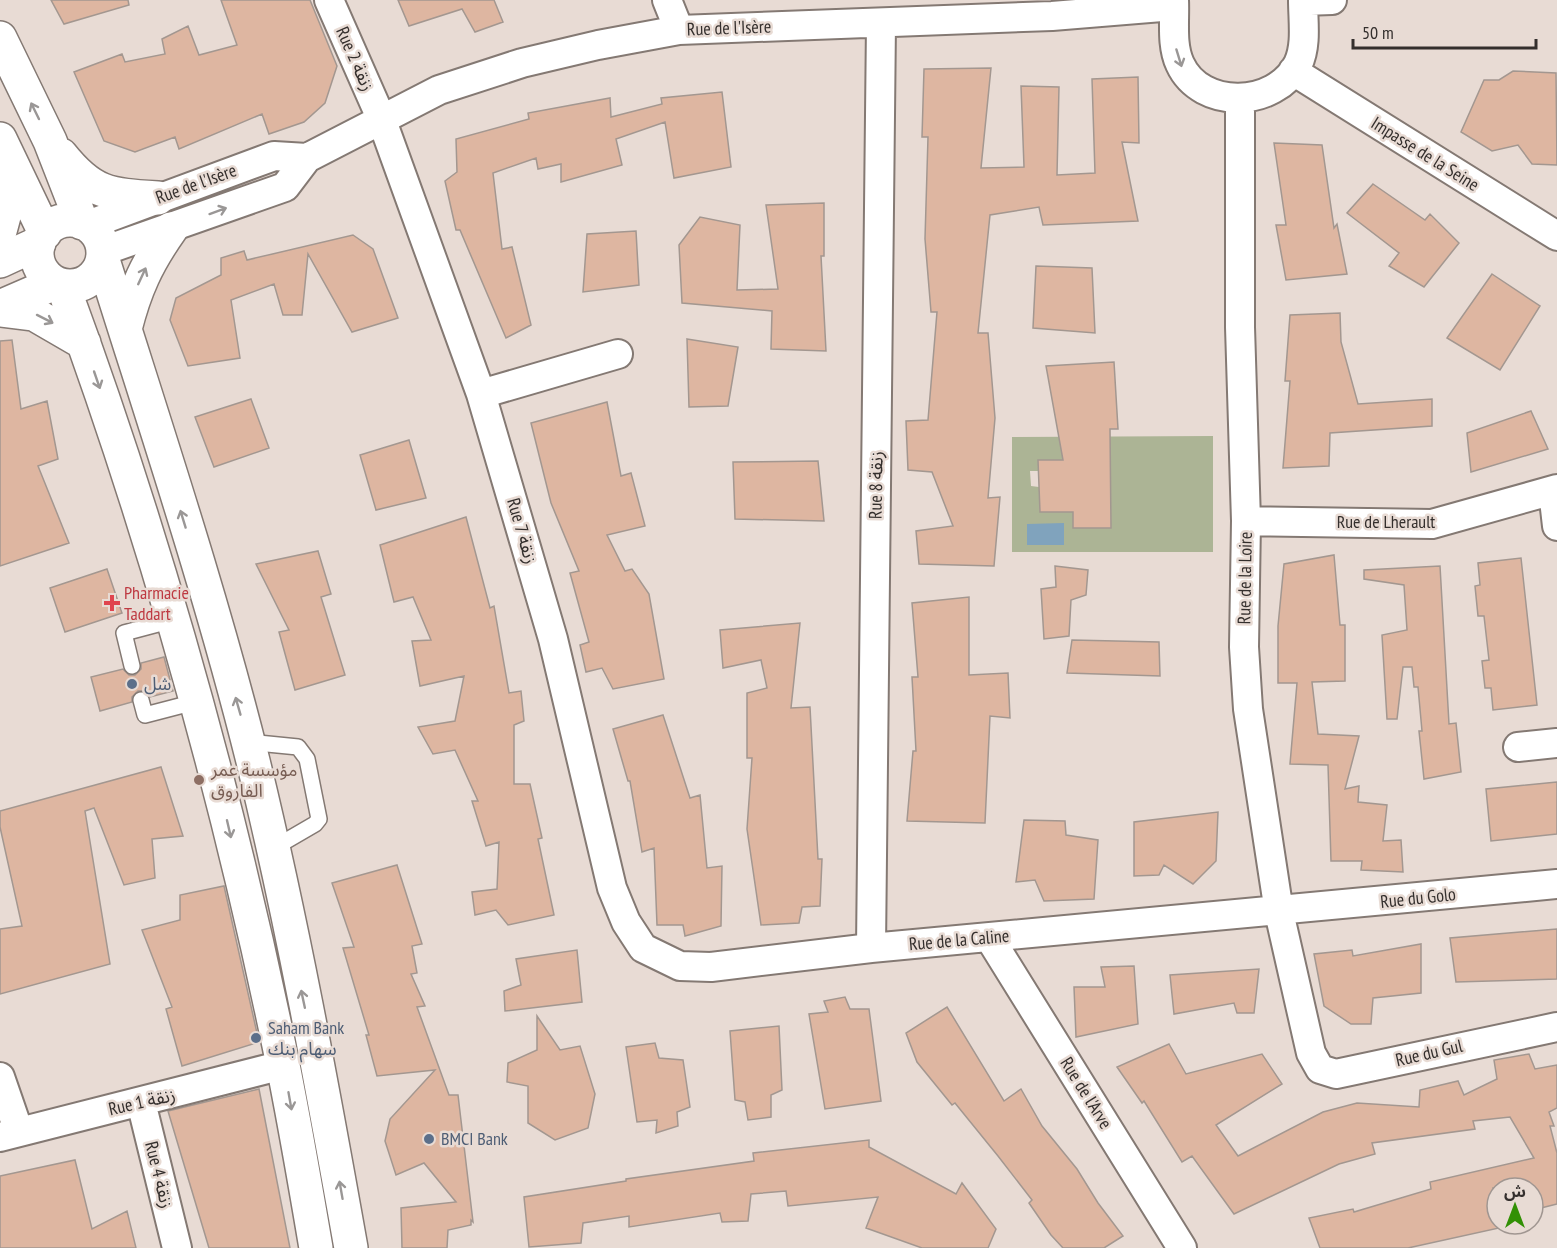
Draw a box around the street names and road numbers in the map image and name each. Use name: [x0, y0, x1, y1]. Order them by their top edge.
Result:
street label: Rue de l'Isère: [686, 15, 771, 40]
street label: Rue 2 زنقة: [331, 23, 380, 95]
street label: Impasse de la Seine: [1367, 111, 1484, 196]
street label: Rue de l'Isère: [152, 158, 239, 209]
street label: Rue 8 زنقة: [863, 451, 888, 519]
street label: Rue 7 زنقة: [502, 495, 543, 566]
street label: Rue de Lherault: [1337, 510, 1435, 533]
street label: Rue de la Loire: [1232, 531, 1257, 625]
street label: Rue du Golo: [1379, 882, 1457, 913]
street label: Rue de la Caline: [908, 924, 1010, 955]
street label: Rue du Gul: [1393, 1033, 1465, 1071]
street label: Rue de l'Arve: [1055, 1053, 1117, 1133]
street label: Rue 1 زنقة: [106, 1083, 178, 1120]
street label: Rue 4 زنقة: [140, 1139, 179, 1211]

